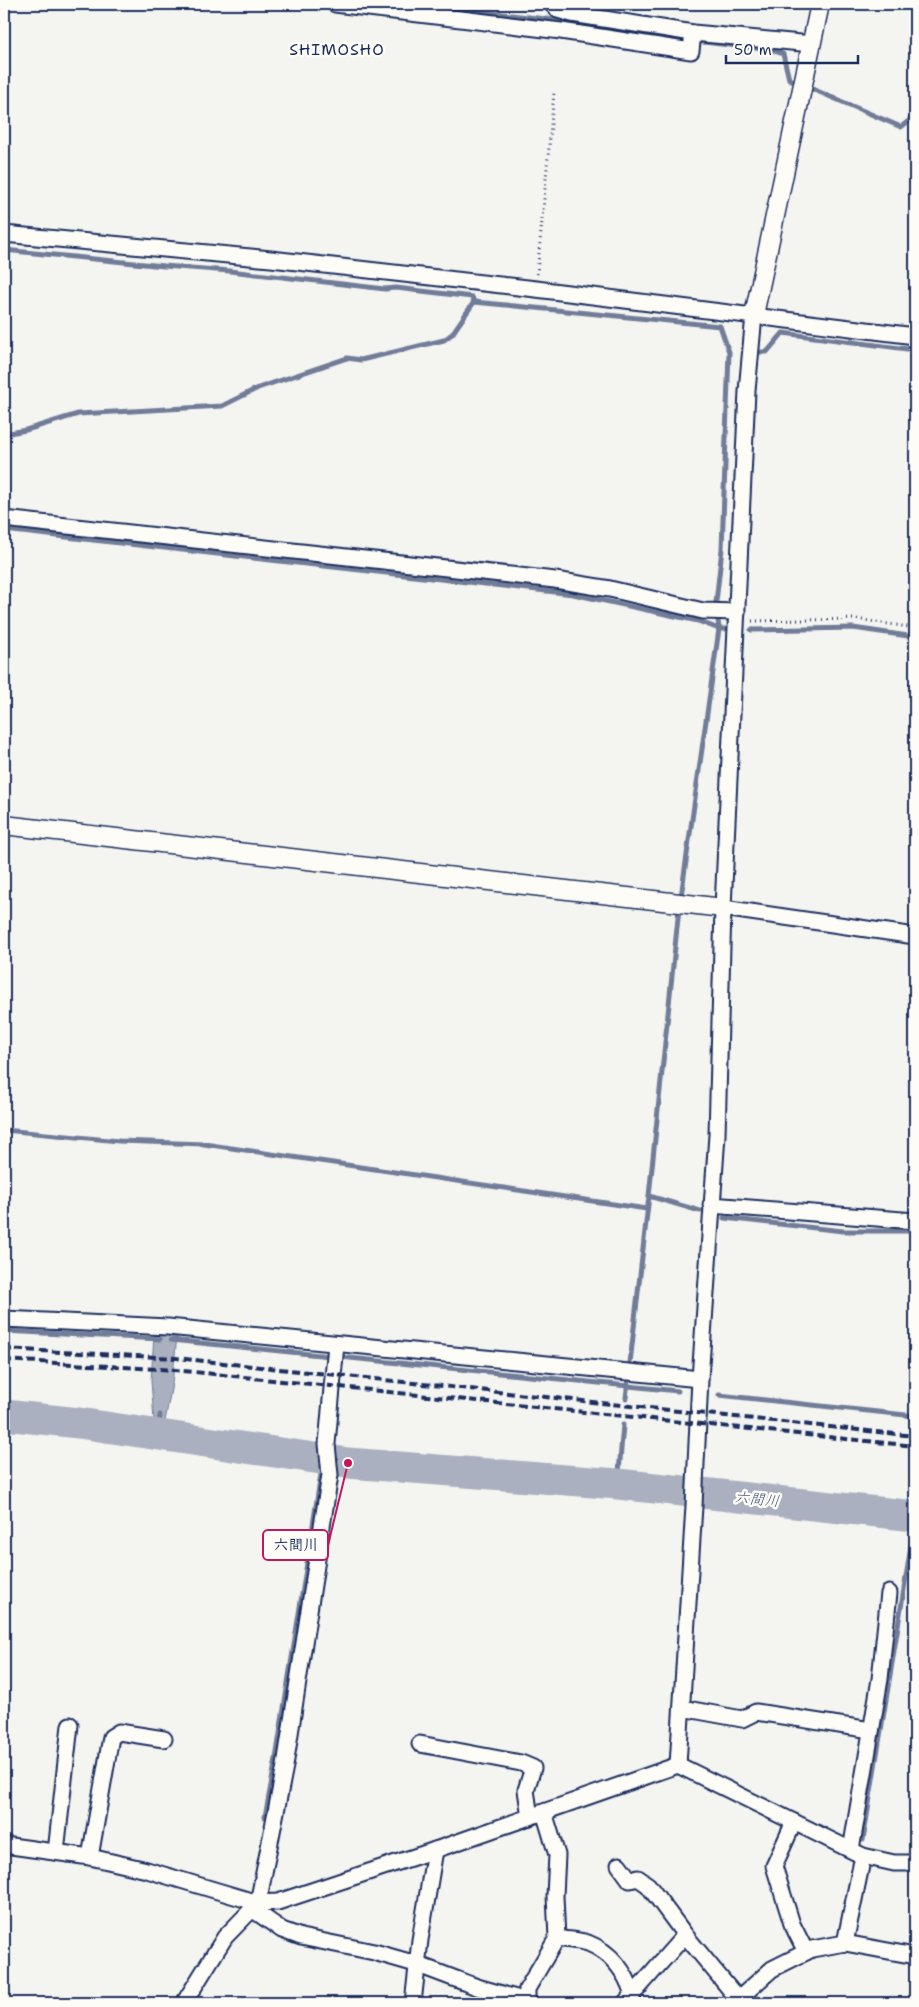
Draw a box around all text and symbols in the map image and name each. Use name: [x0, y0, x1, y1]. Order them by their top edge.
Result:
scale bar: [726, 32, 859, 64]
district label: SHIMOSHO: [289, 39, 385, 60]
text: 50 m: [734, 40, 772, 60]
water label: 六間川: [734, 1487, 780, 1511]
callout: 六間川: [263, 1530, 328, 1560]
text: 六間川: [273, 1535, 319, 1555]

